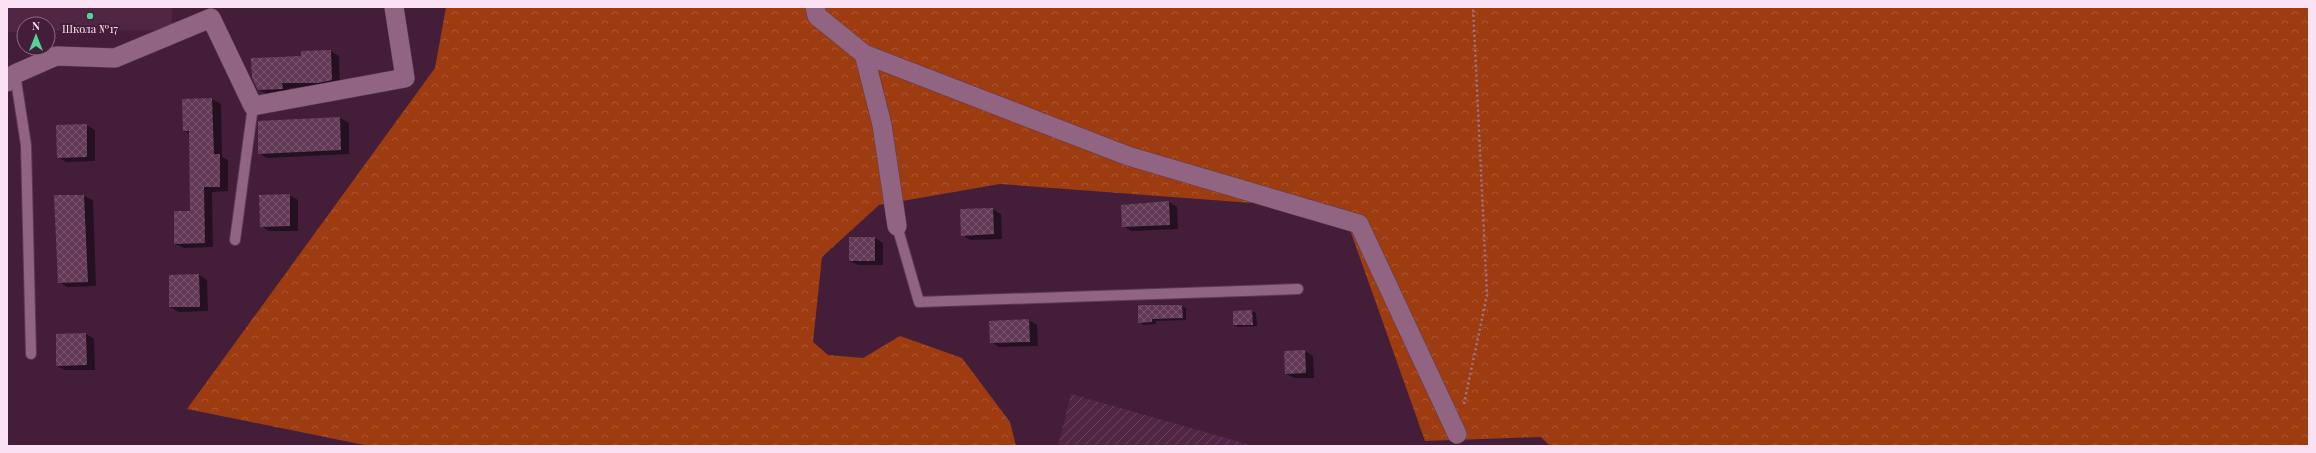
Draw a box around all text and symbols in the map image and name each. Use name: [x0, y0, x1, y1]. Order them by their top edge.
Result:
marker: Школа №17: [85, 11, 95, 21]
north arrow: [16, 16, 56, 56]
text: N: [32, 18, 40, 33]
place label: Школа №17: [62, 21, 119, 36]

